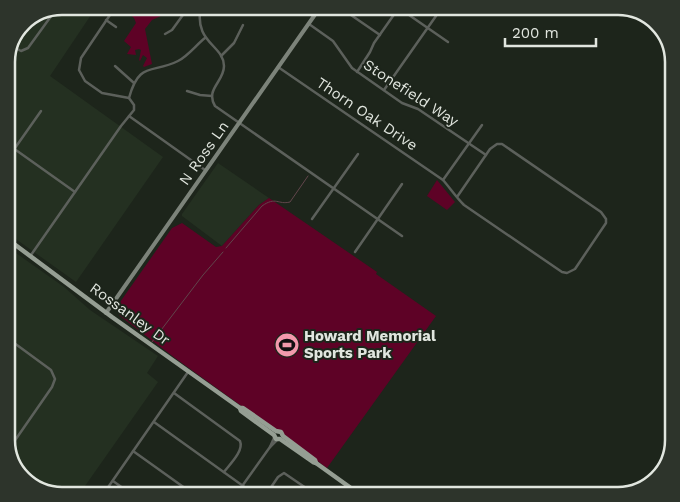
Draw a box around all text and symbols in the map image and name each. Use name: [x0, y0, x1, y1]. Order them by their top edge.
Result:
scale bar: [505, 15, 596, 47]
text: 200 m: [512, 24, 559, 42]
street label: Stonefield Way: [360, 56, 462, 131]
street label: Thorn Oak Drive: [313, 74, 421, 154]
street label: N Ross Ln: [175, 118, 233, 188]
street label: Rossanley Dr: [86, 279, 174, 349]
place label: Howard Memorial Sports Park: [304, 327, 436, 362]
sports icon: Howard Memorial Sports Park: [274, 332, 300, 358]

